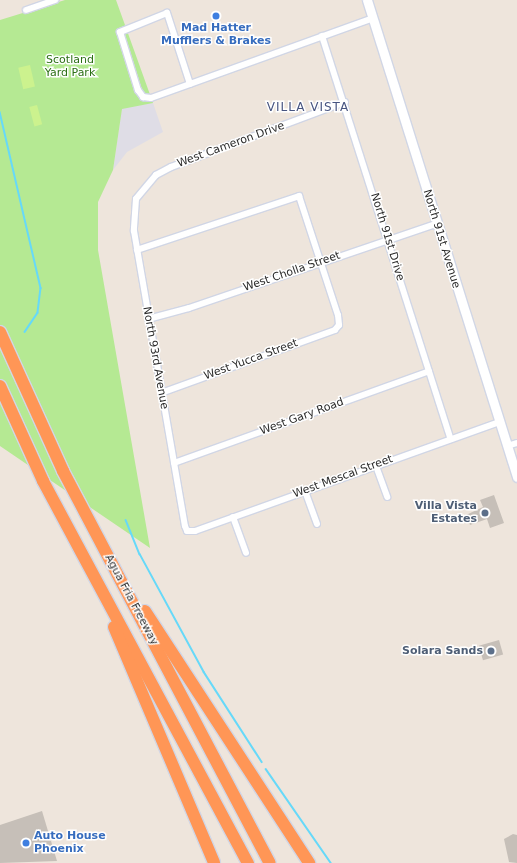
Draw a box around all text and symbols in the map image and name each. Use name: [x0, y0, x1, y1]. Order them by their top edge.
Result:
marker: Mad Hatter Mufflers & Brakes: [211, 11, 221, 21]
place label: Mad Hatter Mufflers & Brakes: [161, 22, 271, 48]
park label: Scotland Yard Park: [45, 54, 95, 80]
district label: VILLA VISTA: [267, 101, 349, 115]
street label: West Cameron Drive: [176, 119, 286, 171]
street label: North 91st Avenue: [420, 188, 462, 290]
street label: North 91st Drive: [367, 191, 407, 283]
street label: West Cholla Street: [242, 249, 342, 295]
street label: North 93rd Avenue: [139, 306, 171, 410]
street label: West Yucca Street: [202, 337, 300, 383]
street label: West Gary Road: [258, 396, 346, 438]
street label: West Mescal Street: [291, 453, 395, 501]
place label: Villa Vista Estates: [415, 500, 477, 526]
marker: Villa Vista Estates: [480, 508, 490, 518]
street label: Agua Fria Freeway: [102, 552, 160, 648]
place label: Solara Sands: [402, 644, 483, 658]
marker: Solara Sands: [486, 646, 496, 656]
place label: Auto House Phoenix: [34, 830, 106, 856]
marker: Auto House Phoenix: [21, 838, 31, 848]

